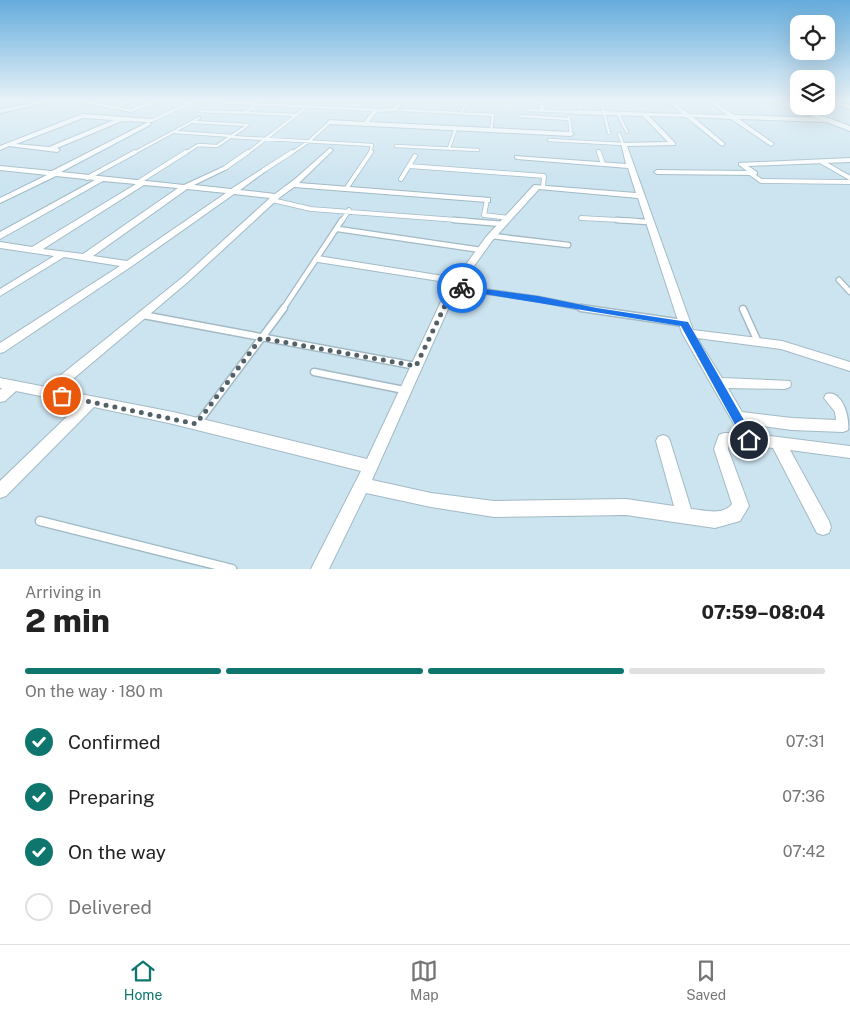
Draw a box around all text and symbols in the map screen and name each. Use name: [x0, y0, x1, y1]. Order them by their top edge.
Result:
map controls: [790, 15, 835, 115]
button: locate: [790, 15, 835, 60]
button: layers: [790, 70, 835, 115]
courier: [437, 263, 487, 313]
icon: bike: [448, 274, 476, 302]
pin: [41, 375, 83, 417]
icon: bag: [48, 382, 76, 410]
pin: [728, 419, 770, 461]
icon: home: [735, 426, 763, 454]
text: Arriving in: [25, 583, 101, 602]
text: 07:59–08:04: [702, 601, 825, 623]
text: 2 min: [25, 602, 110, 639]
text: On the way · 180 m: [25, 682, 163, 701]
icon: check: [25, 728, 53, 756]
text: Confirmed: [68, 731, 161, 753]
text: 07:31: [786, 732, 825, 751]
icon: check: [25, 783, 53, 811]
text: Preparing: [68, 786, 155, 808]
text: 07:36: [782, 787, 825, 806]
icon: check: [25, 838, 53, 866]
text: On the way: [68, 841, 166, 863]
text: 07:42: [783, 842, 825, 861]
text: Delivered: [68, 896, 152, 918]
tab: Home: [124, 957, 162, 1003]
tab: Map: [410, 957, 438, 1003]
tab: Saved: [686, 957, 726, 1003]

